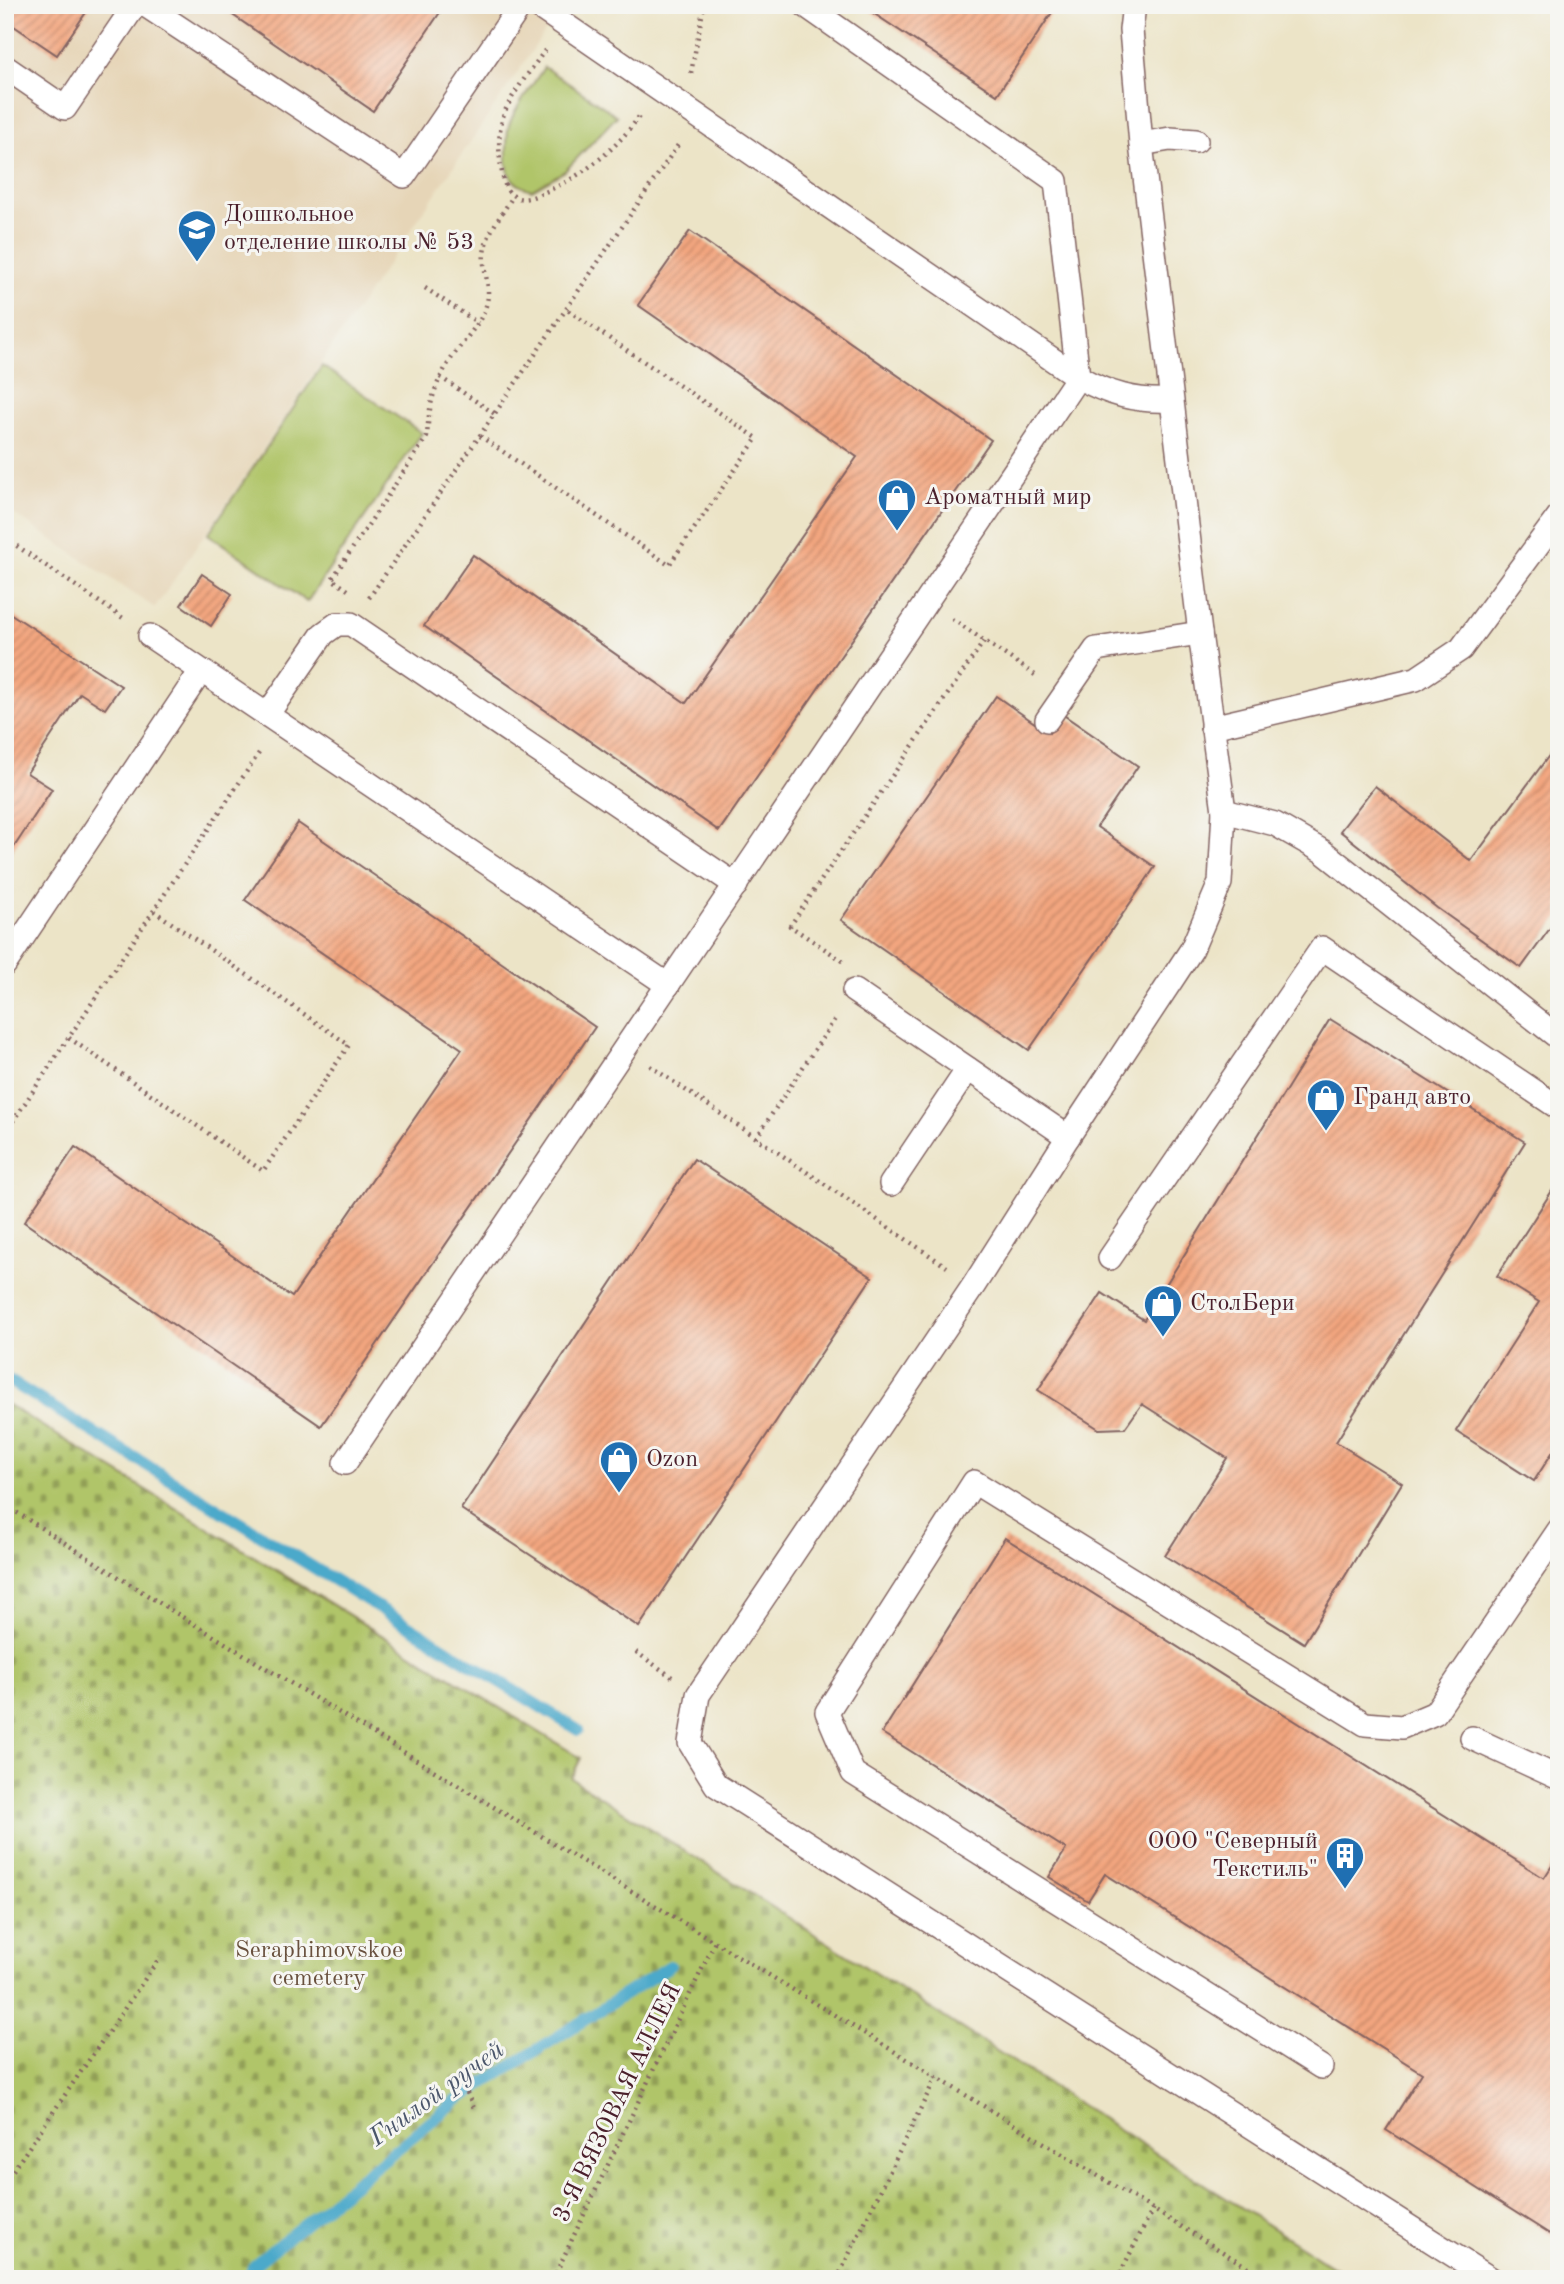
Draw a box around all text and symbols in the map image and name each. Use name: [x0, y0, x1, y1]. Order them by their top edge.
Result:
place label: Дошкольное отделение школы № 53: [224, 203, 474, 255]
school or university icon: Дошкольное отделение школы № 53: [176, 208, 218, 263]
shop icon: Ароматный мир: [876, 477, 918, 532]
place label: Ароматный мир: [924, 486, 1091, 510]
shop icon: Гранд авто: [1305, 1077, 1347, 1132]
place label: Гранд авто: [1353, 1086, 1471, 1110]
shop icon: СтолБери: [1142, 1283, 1184, 1338]
place label: СтолБери: [1190, 1292, 1295, 1316]
shop icon: Ozon: [598, 1439, 640, 1494]
place label: Ozon: [646, 1448, 698, 1472]
place label: ООО "Северный Текстиль": [1147, 1830, 1318, 1882]
building icon: ООО "Северный Текстиль": [1324, 1835, 1366, 1890]
park label: Seraphimovskoe cemetery: [235, 1939, 403, 1991]
street label: 3-Я ВЯЗОВАЯ АЛЛЕЯ: [550, 1980, 686, 2226]
water label: Гнилой ручей: [364, 2036, 509, 2152]

